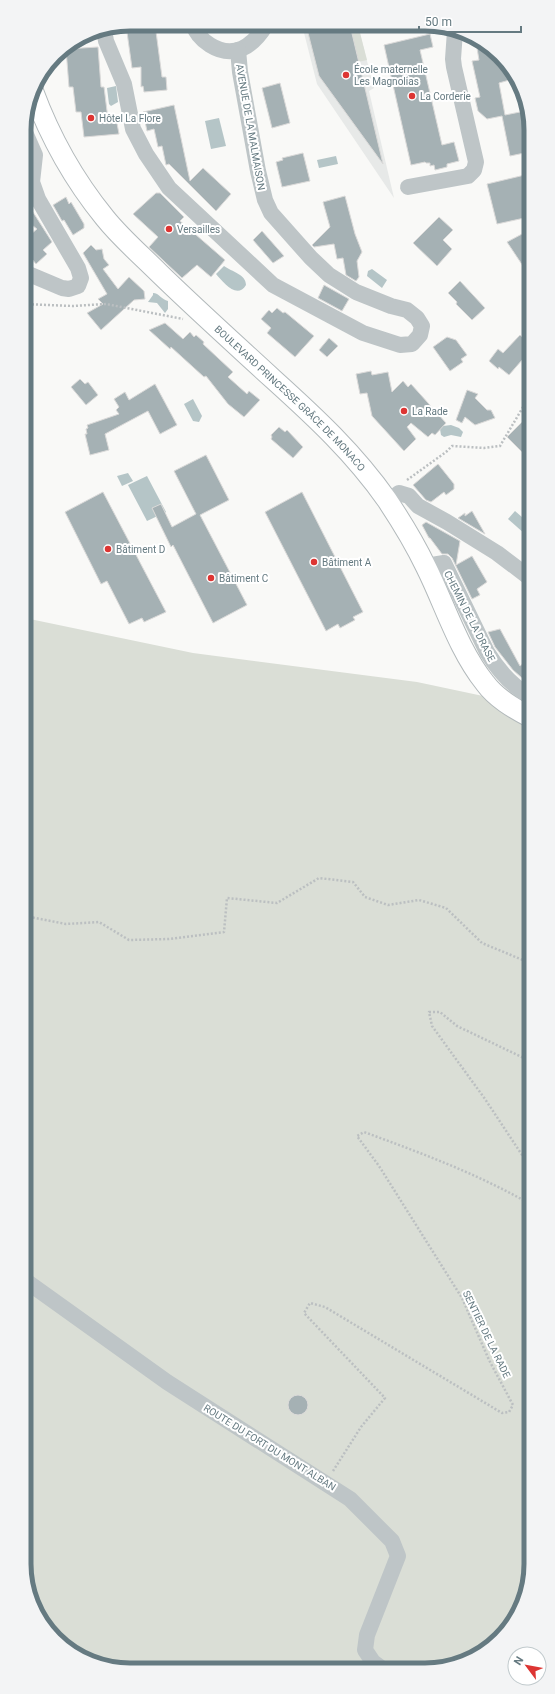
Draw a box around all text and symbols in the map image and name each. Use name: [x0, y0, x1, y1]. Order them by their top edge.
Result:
scale bar: [419, 8, 521, 34]
text: 50 m: [425, 15, 452, 29]
street label: AVENUE DE LA MALMAISON: [234, 63, 267, 191]
place label: École maternelle Les Magnolias: [354, 63, 428, 87]
marker: École maternelle Les Magnolias: [341, 70, 351, 80]
marker: La Corderie: [407, 91, 417, 101]
place label: La Corderie: [420, 91, 471, 102]
marker: Hôtel La Flore: [86, 113, 96, 123]
place label: Hôtel La Flore: [99, 113, 161, 124]
marker: Versailles: [164, 224, 174, 234]
place label: Versailles: [177, 224, 220, 235]
street label: BOULEVARD PRINCESSE GRÂCE DE MONACO: [212, 323, 367, 473]
marker: La Rade: [399, 406, 409, 416]
place label: La Rade: [412, 406, 448, 417]
marker: Bâtiment D: [103, 544, 113, 554]
place label: Bâtiment D: [116, 544, 165, 555]
marker: Bâtiment A: [309, 557, 319, 567]
place label: Bâtiment A: [322, 557, 372, 568]
street label: CHEMIN DE LA DRASE: [442, 569, 497, 664]
marker: Bâtiment C: [206, 573, 216, 583]
place label: Bâtiment C: [219, 573, 269, 584]
street label: SENTIER DE LA RADE: [461, 1289, 513, 1380]
street label: ROUTE DU FORT DU MONT ALBAN: [202, 1402, 338, 1493]
north arrow: [507, 1646, 547, 1686]
text: N: [511, 1654, 527, 1668]

